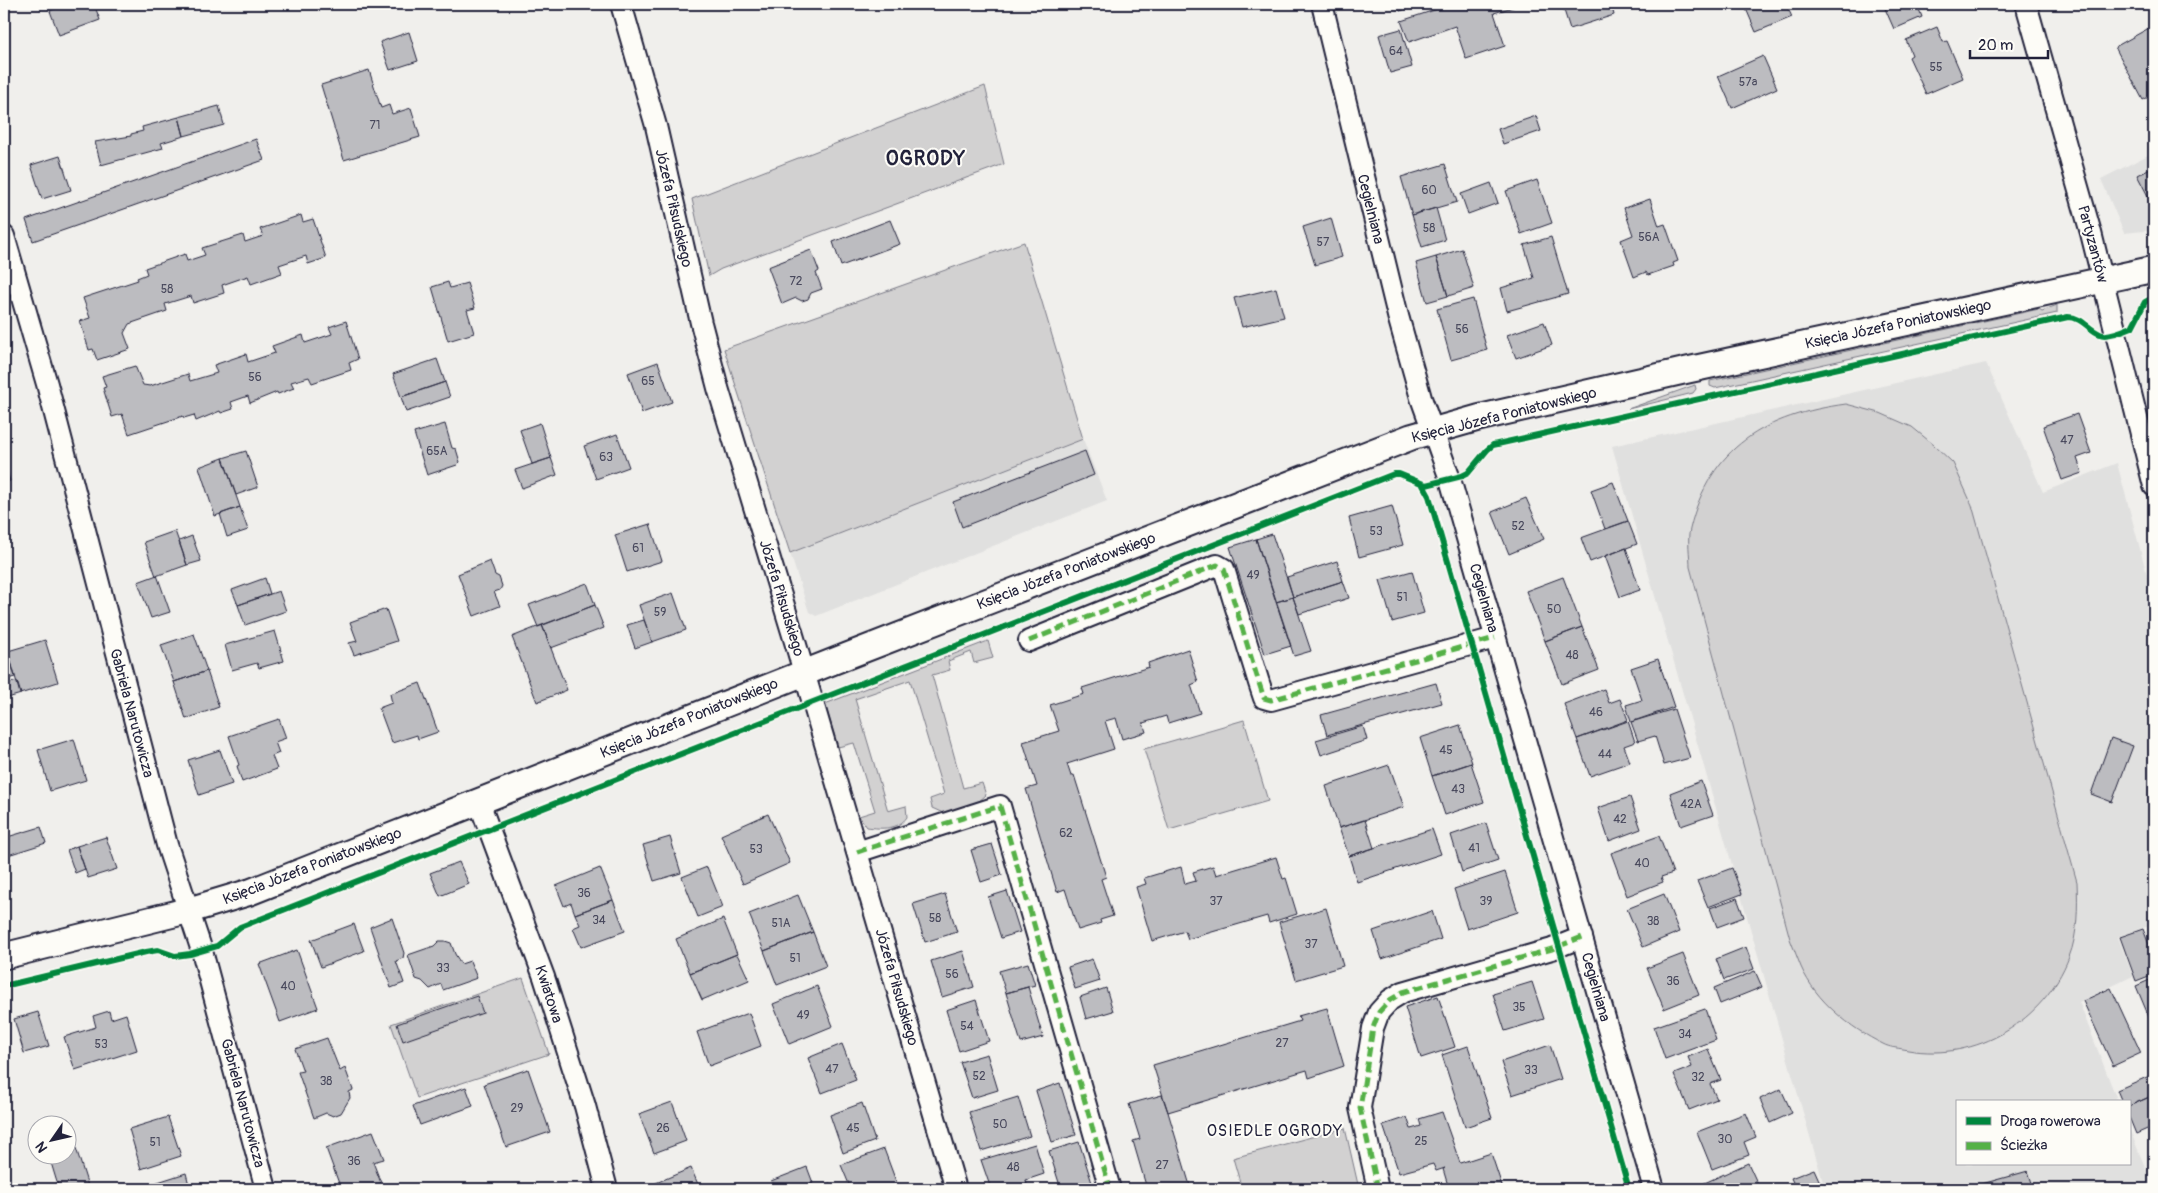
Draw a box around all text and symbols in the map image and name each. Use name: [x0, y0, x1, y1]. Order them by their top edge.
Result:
scale bar: [1970, 28, 2048, 60]
text: 20 m: [1978, 36, 2013, 55]
house number: 64: [1389, 44, 1403, 59]
house number: 55: [1929, 60, 1943, 75]
house number: 57a: [1739, 75, 1758, 90]
house number: 71: [369, 118, 381, 133]
district label: OGRODY: [886, 146, 966, 171]
street label: Józefa Piłsudskiego: [651, 147, 696, 269]
street label: Cegielniana: [1353, 172, 1388, 246]
house number: 60: [1421, 183, 1437, 198]
street label: Partyzantów: [2073, 203, 2112, 285]
house number: 58: [1423, 221, 1435, 236]
house number: 56A: [1638, 230, 1660, 245]
house number: 57: [1317, 235, 1330, 250]
house number: 72: [789, 274, 803, 289]
house number: 58: [161, 282, 173, 297]
street label: Księcia Józefa Poniatowskiego: [1803, 295, 1993, 354]
house number: 56: [1455, 322, 1469, 337]
house number: 56: [248, 370, 262, 385]
house number: 65: [641, 374, 655, 389]
street label: Księcia Józefa Poniatowskiego: [1410, 383, 1599, 448]
house number: 47: [2060, 433, 2074, 448]
house number: 65A: [426, 444, 448, 459]
house number: 63: [599, 450, 613, 465]
house number: 52: [1511, 519, 1525, 534]
house number: 53: [1369, 524, 1383, 539]
street label: Księcia Józefa Poniatowskiego: [974, 529, 1158, 614]
street label: Józefa Piłsudskiego: [755, 538, 808, 659]
house number: 61: [632, 541, 644, 556]
street label: Cegielniana: [1465, 561, 1502, 635]
house number: 49: [1246, 568, 1260, 583]
house number: 51: [1396, 590, 1408, 605]
house number: 50: [1547, 602, 1561, 617]
house number: 59: [654, 605, 666, 620]
street label: Gabriela Narutowicza: [105, 647, 158, 780]
house number: 48: [1565, 648, 1579, 663]
street label: Księcia Józefa Poniatowskiego: [598, 674, 781, 763]
house number: 46: [1589, 705, 1603, 720]
house number: 45: [1439, 743, 1453, 758]
house number: 44: [1598, 747, 1612, 762]
house number: 43: [1451, 782, 1465, 797]
house number: 42A: [1680, 797, 1702, 812]
house number: 42: [1613, 812, 1627, 827]
street label: Księcia Józefa Poniatowskiego: [220, 824, 404, 909]
house number: 62: [1059, 826, 1073, 841]
house number: 41: [1468, 841, 1480, 856]
house number: 53: [749, 842, 763, 857]
house number: 40: [1634, 856, 1650, 871]
house number: 36: [577, 886, 591, 901]
house number: 37: [1209, 894, 1223, 909]
house number: 39: [1480, 894, 1492, 909]
house number: 58: [929, 911, 941, 926]
house number: 34: [592, 913, 606, 928]
house number: 38: [1647, 914, 1659, 929]
house number: 51A: [772, 916, 791, 931]
street label: Józefa Piłsudskiego: [871, 926, 922, 1048]
house number: 37: [1304, 937, 1318, 952]
street label: Cegielniana: [1577, 950, 1614, 1024]
house number: 51: [789, 951, 801, 966]
house number: 33: [436, 961, 450, 976]
street label: Kwiatowa: [530, 963, 567, 1025]
house number: 56: [945, 967, 959, 982]
house number: 36: [1666, 974, 1680, 989]
house number: 40: [280, 979, 296, 994]
house number: 35: [1512, 1000, 1526, 1015]
house number: 49: [796, 1008, 810, 1023]
house number: 54: [960, 1019, 974, 1034]
house number: 34: [1678, 1027, 1692, 1042]
house number: 27: [1275, 1036, 1289, 1051]
house number: 53: [94, 1037, 108, 1052]
street label: Gabriela Narutowicza: [216, 1037, 269, 1170]
house number: 47: [825, 1062, 839, 1077]
house number: 33: [1524, 1063, 1538, 1078]
house number: 52: [972, 1069, 986, 1084]
house number: 32: [1691, 1070, 1705, 1085]
house number: 38: [320, 1074, 332, 1089]
legend: [1956, 1100, 2130, 1166]
house number: 29: [511, 1101, 523, 1116]
text: Droga rowerowa: [2000, 1112, 2101, 1131]
north arrow: [28, 1116, 78, 1166]
house number: 50: [993, 1117, 1007, 1132]
house number: 26: [656, 1121, 670, 1136]
house number: 45: [846, 1121, 860, 1136]
district label: OSIEDLE OGRODY: [1207, 1121, 1343, 1141]
house number: 30: [1718, 1132, 1732, 1147]
house number: 25: [1414, 1134, 1428, 1149]
house number: 51: [149, 1135, 161, 1150]
text: Ścieżka: [2000, 1136, 2048, 1155]
text: N: [32, 1138, 51, 1156]
house number: 36: [347, 1154, 361, 1169]
house number: 27: [1155, 1158, 1169, 1173]
house number: 48: [1006, 1160, 1020, 1175]

